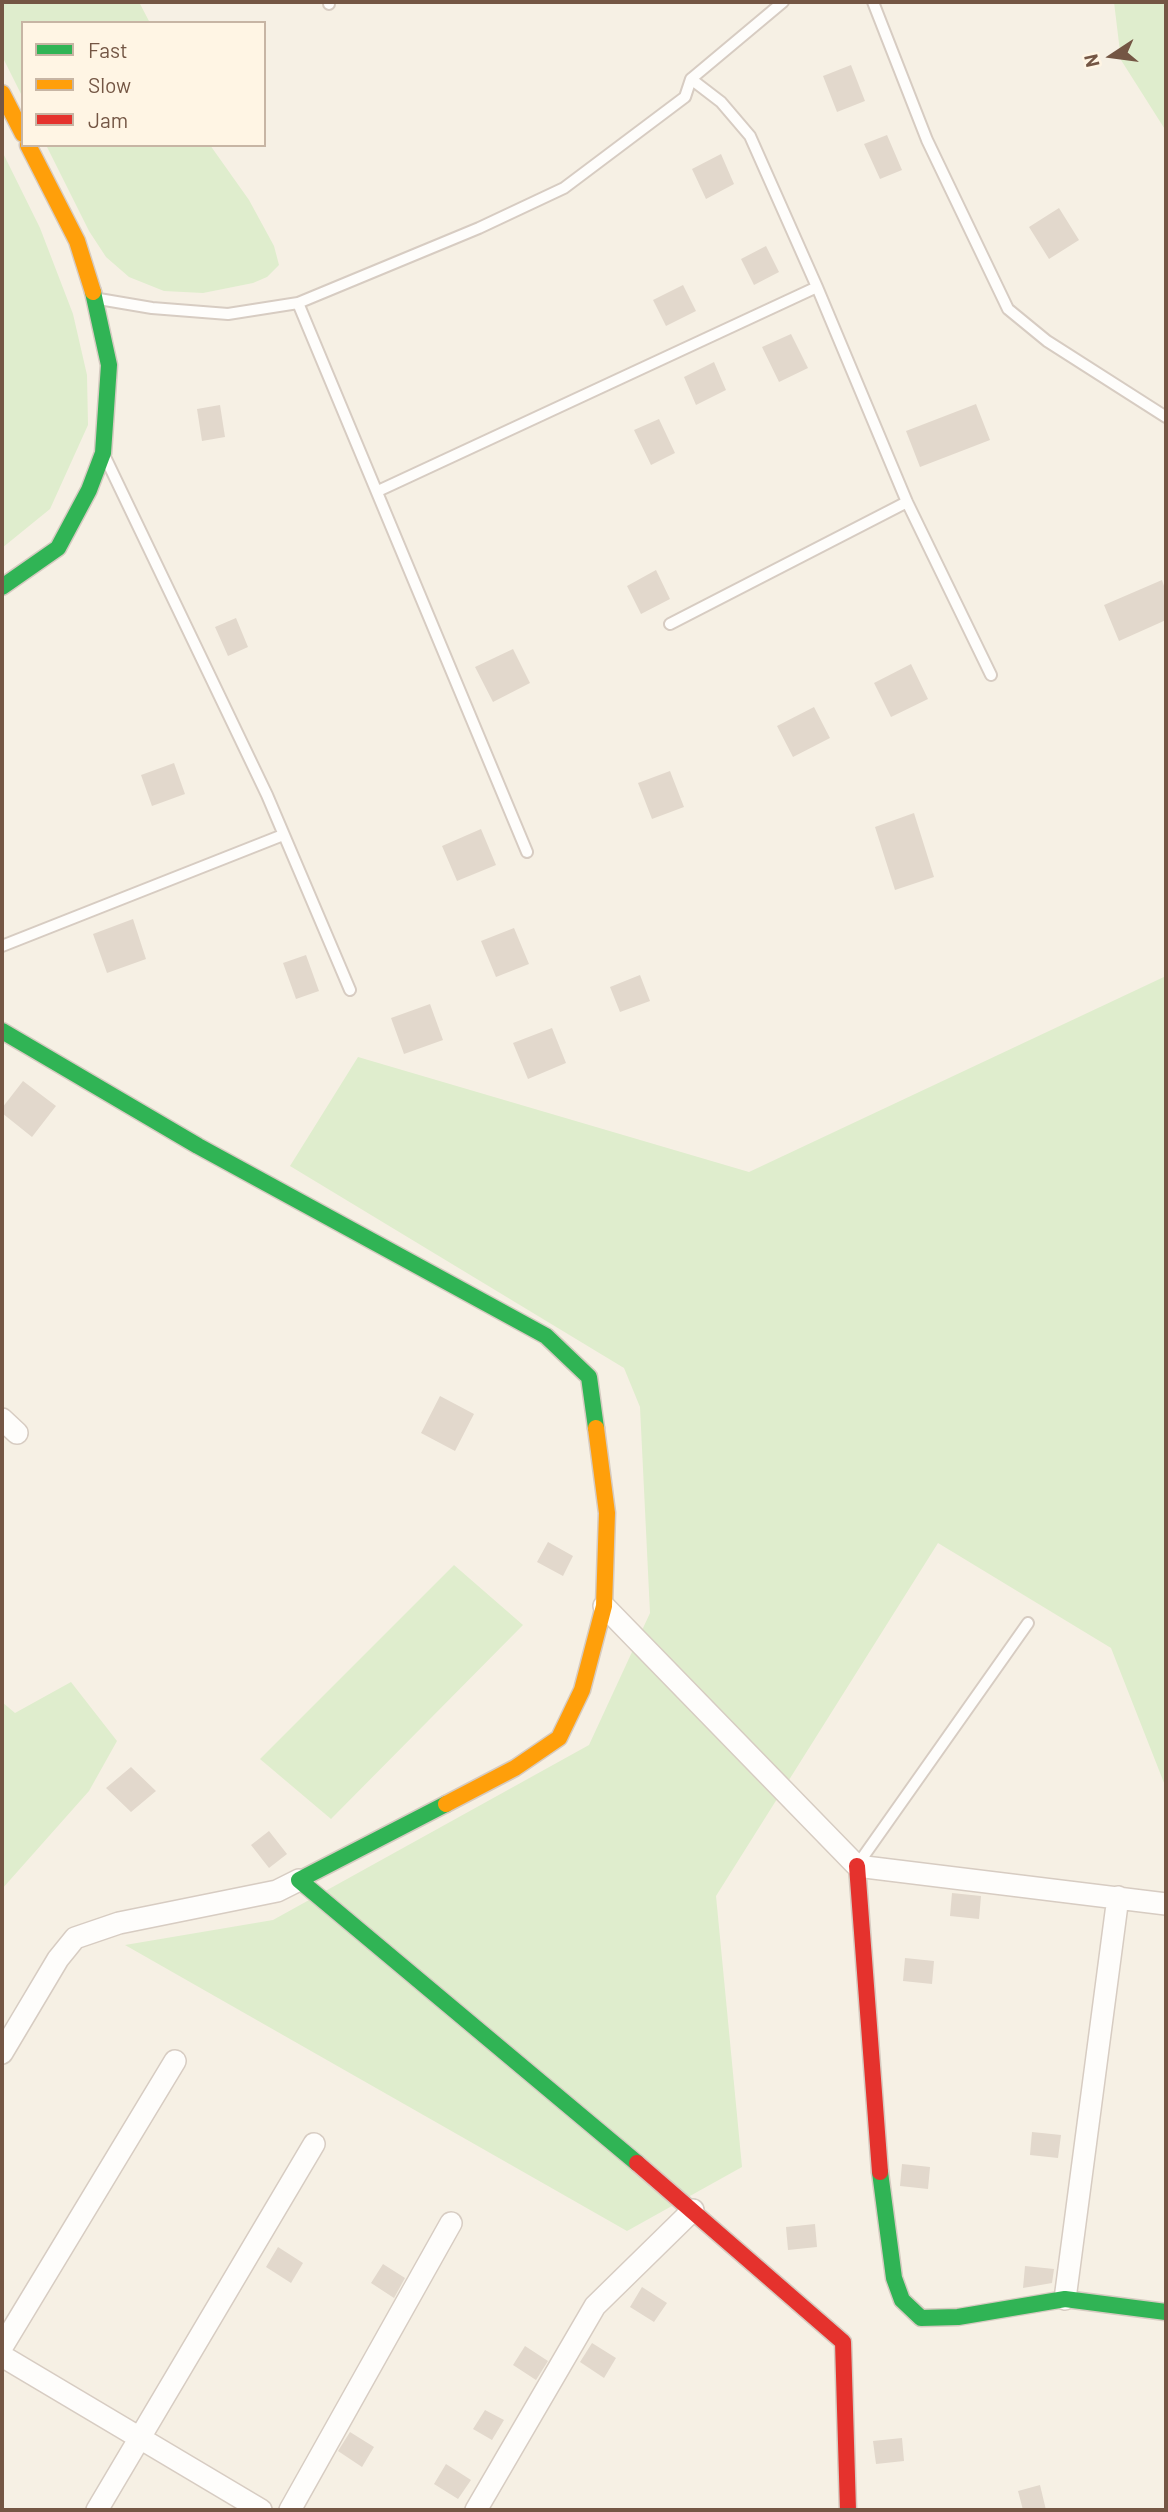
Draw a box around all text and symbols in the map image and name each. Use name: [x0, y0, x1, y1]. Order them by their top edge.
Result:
legend: [21, 21, 266, 147]
north arrow: [1077, 21, 1147, 91]
text: Fast: [88, 37, 128, 62]
text: N: [1078, 52, 1104, 70]
text: Slow: [88, 72, 131, 97]
text: Jam: [88, 107, 128, 132]

